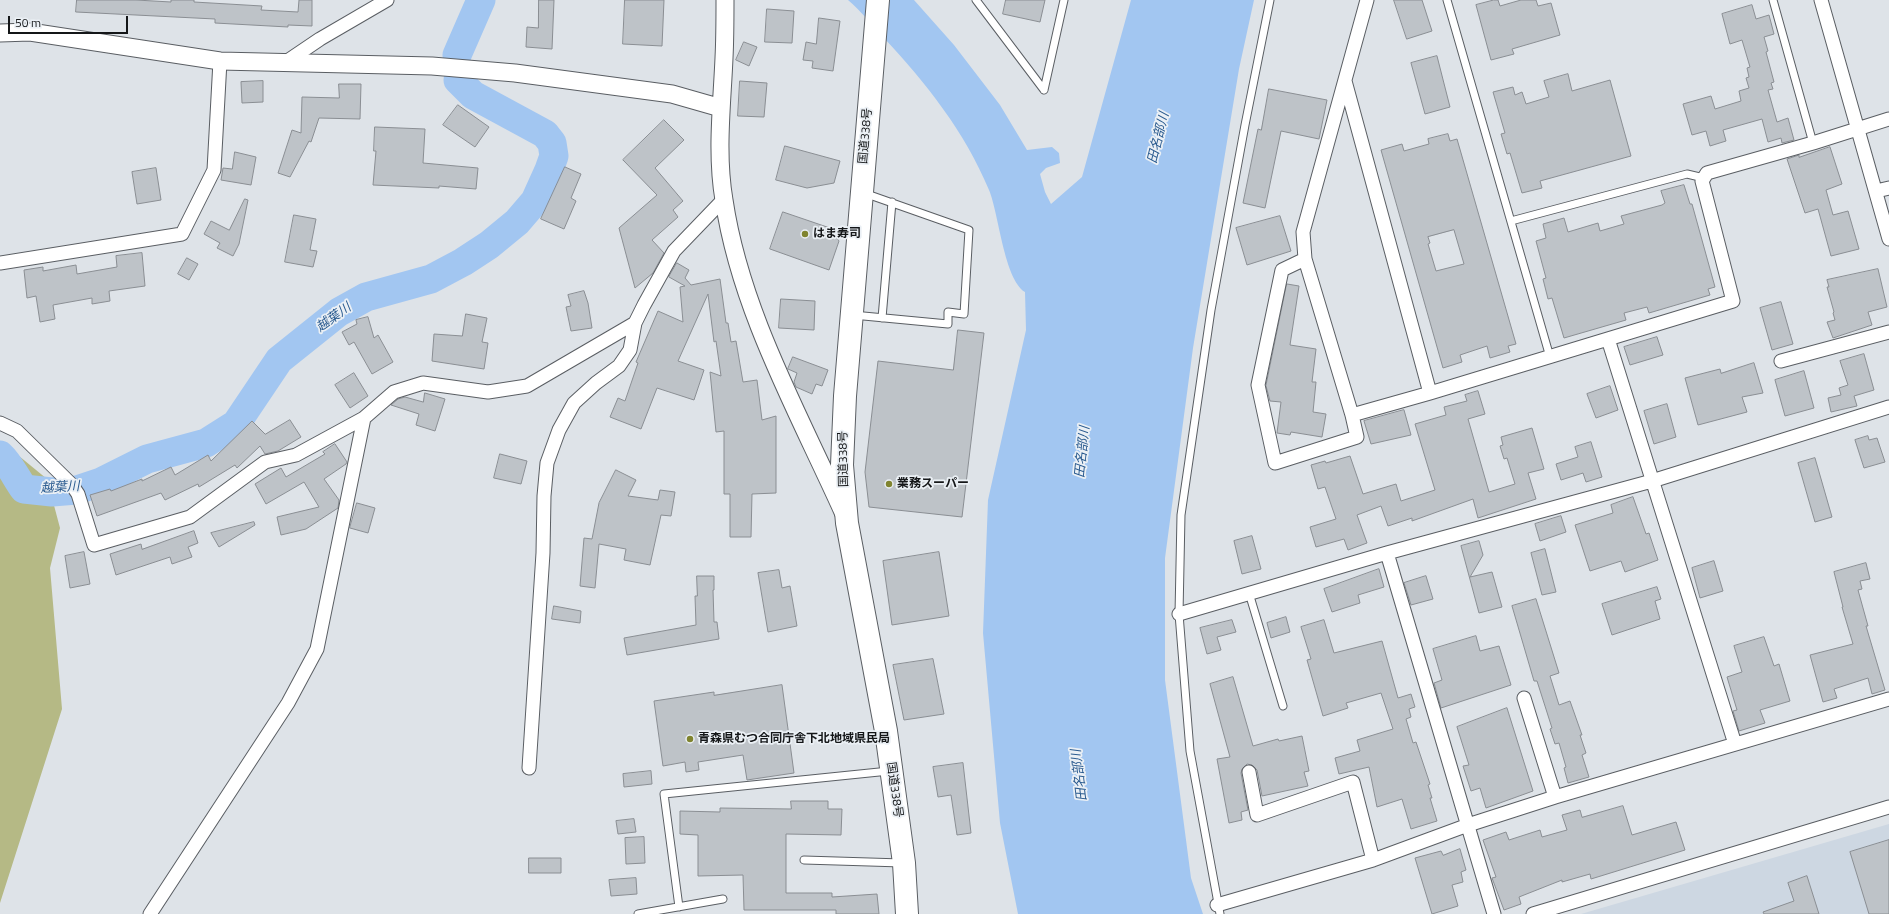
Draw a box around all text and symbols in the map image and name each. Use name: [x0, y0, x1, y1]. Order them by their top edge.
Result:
scale bar: [10, 8, 130, 34]
text: 50 m: [15, 13, 41, 32]
street label: 国道338号: [856, 107, 876, 165]
water label: 田名部川: [1145, 111, 1173, 165]
place label: はま寿司: [813, 227, 861, 241]
marker: はま寿司: [800, 229, 810, 239]
water label: 越葉川: [314, 300, 354, 336]
water label: 田名部川: [1073, 425, 1093, 479]
street label: 国道338号: [836, 431, 852, 487]
place label: 業務スーパー: [897, 477, 969, 491]
water label: 越葉川: [40, 479, 80, 497]
marker: 業務スーパー: [884, 479, 894, 489]
place label: 青森県むつ合同庁舎下北地域県民局: [698, 732, 890, 746]
marker: 青森県むつ合同庁舎下北地域県民局: [685, 734, 695, 744]
water label: 田名部川: [1069, 748, 1091, 802]
street label: 国道338号: [883, 761, 905, 819]

